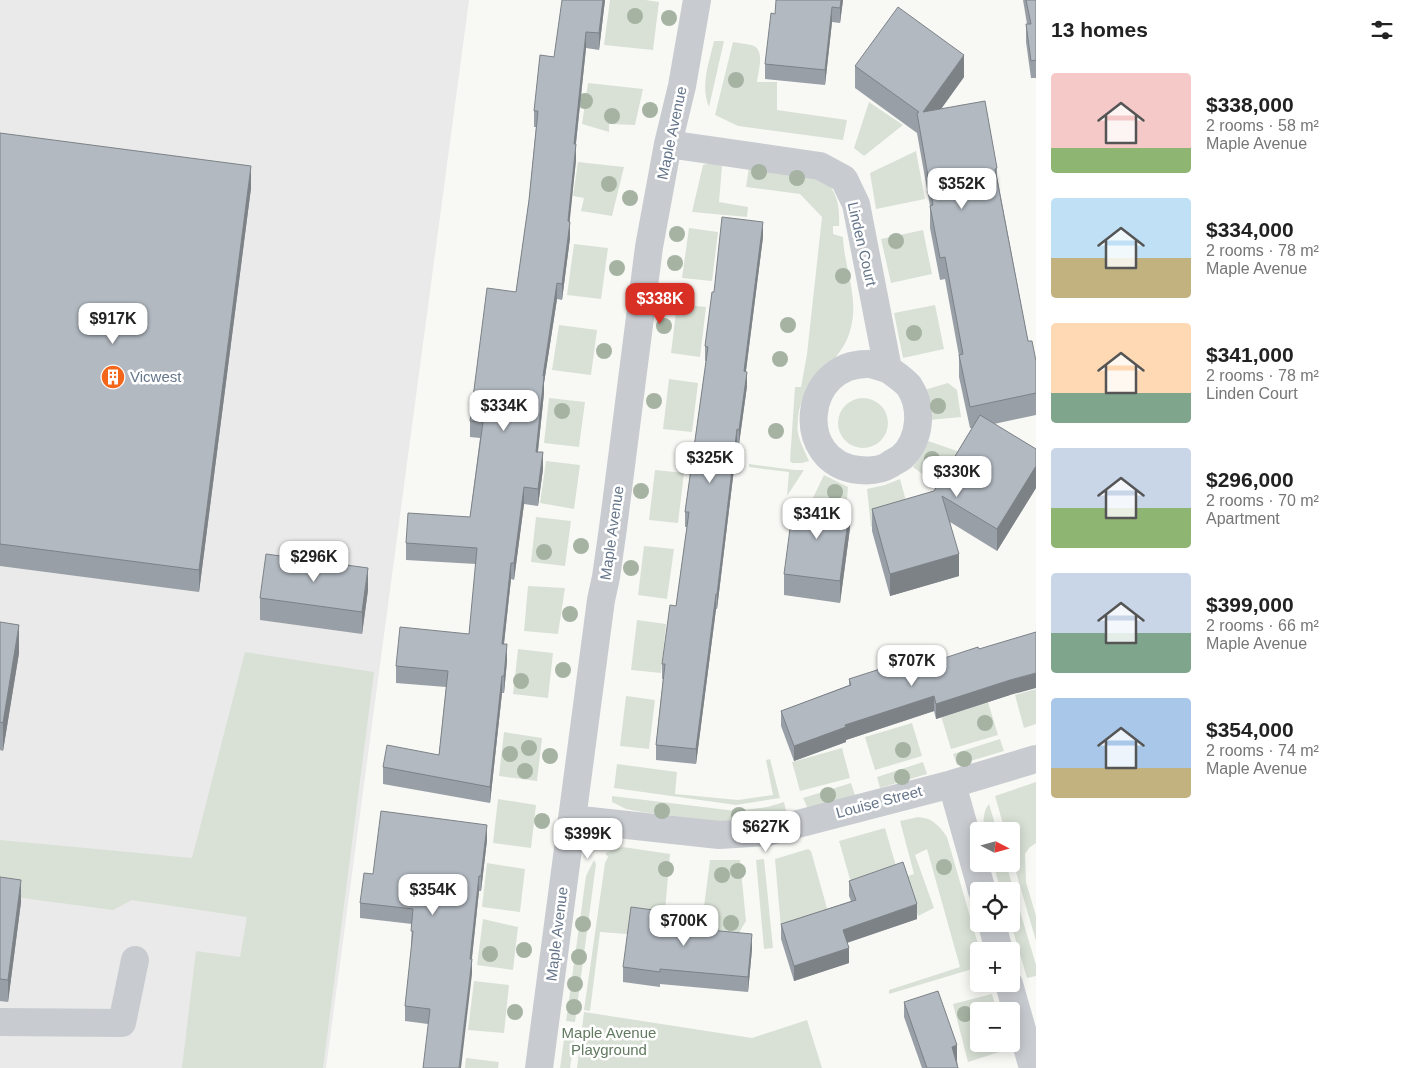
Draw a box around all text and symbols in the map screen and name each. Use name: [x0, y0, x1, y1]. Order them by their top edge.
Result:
icon: filters: [1368, 16, 1396, 44]
text: 13 homes: [1051, 18, 1148, 41]
street label: Maple Avenue: [653, 85, 690, 181]
icon: home: [1091, 93, 1151, 153]
text: $338,000: [1206, 93, 1294, 116]
text: 2 rooms · 58 m²: [1206, 117, 1319, 134]
text: Maple Avenue: [1206, 135, 1307, 152]
pin: $352K: [927, 168, 997, 210]
text: $352K: [938, 175, 986, 192]
street label: Linden Court: [845, 200, 881, 288]
icon: home: [1091, 218, 1151, 278]
text: $334,000: [1206, 218, 1294, 241]
text: 2 rooms · 78 m²: [1206, 242, 1319, 259]
text: Maple Avenue: [1206, 260, 1307, 277]
pin: $338K: [625, 282, 695, 325]
text: $338K: [636, 290, 684, 307]
pin: $917K: [78, 302, 148, 345]
text: $917K: [89, 310, 137, 327]
icon: home: [1091, 343, 1151, 403]
text: $341,000: [1206, 343, 1294, 366]
building icon: Vicwest: [100, 364, 126, 390]
text: 2 rooms · 78 m²: [1206, 367, 1319, 384]
place label: Vicwest: [130, 368, 182, 385]
text: Linden Court: [1206, 385, 1298, 402]
pin: $334K: [469, 390, 539, 432]
text: $334K: [480, 397, 528, 414]
pin: $325K: [675, 442, 745, 484]
text: $325K: [686, 449, 734, 466]
pin: $330K: [922, 456, 992, 498]
text: $330K: [933, 463, 981, 480]
icon: home: [1091, 468, 1151, 528]
text: $296,000: [1206, 468, 1294, 491]
street label: Maple Avenue: [596, 485, 627, 581]
text: 2 rooms · 70 m²: [1206, 492, 1319, 509]
pin: $341K: [782, 498, 852, 540]
text: $341K: [793, 505, 841, 522]
text: Apartment: [1206, 510, 1280, 527]
pin: $296K: [279, 540, 349, 583]
text: $296K: [290, 548, 338, 565]
icon: home: [1091, 593, 1151, 653]
text: $399,000: [1206, 593, 1294, 616]
text: 2 rooms · 66 m²: [1206, 617, 1319, 634]
text: Maple Avenue: [1206, 635, 1307, 652]
pin: $707K: [877, 644, 947, 687]
text: $707K: [888, 652, 936, 669]
icon: home: [1091, 718, 1151, 778]
text: $354,000: [1206, 718, 1294, 741]
text: 2 rooms · 74 m²: [1206, 742, 1319, 759]
text: Maple Avenue: [1206, 760, 1307, 777]
street label: Louise Street: [834, 782, 925, 821]
pin: $627K: [731, 810, 801, 853]
pin: $399K: [553, 818, 623, 860]
text: $627K: [742, 818, 790, 835]
north arrow: [970, 822, 1020, 872]
map controls: [970, 822, 1020, 1052]
text: $399K: [564, 825, 612, 842]
pin: $354K: [398, 874, 468, 916]
text: $354K: [409, 881, 457, 898]
button: locate: [970, 882, 1020, 932]
street label: Maple Avenue: [542, 886, 571, 982]
pin: $700K: [649, 904, 719, 947]
text: $700K: [660, 912, 708, 929]
button: +: [970, 942, 1020, 992]
button: −: [970, 1002, 1020, 1052]
park label: Maple Avenue Playground: [562, 1024, 656, 1058]

